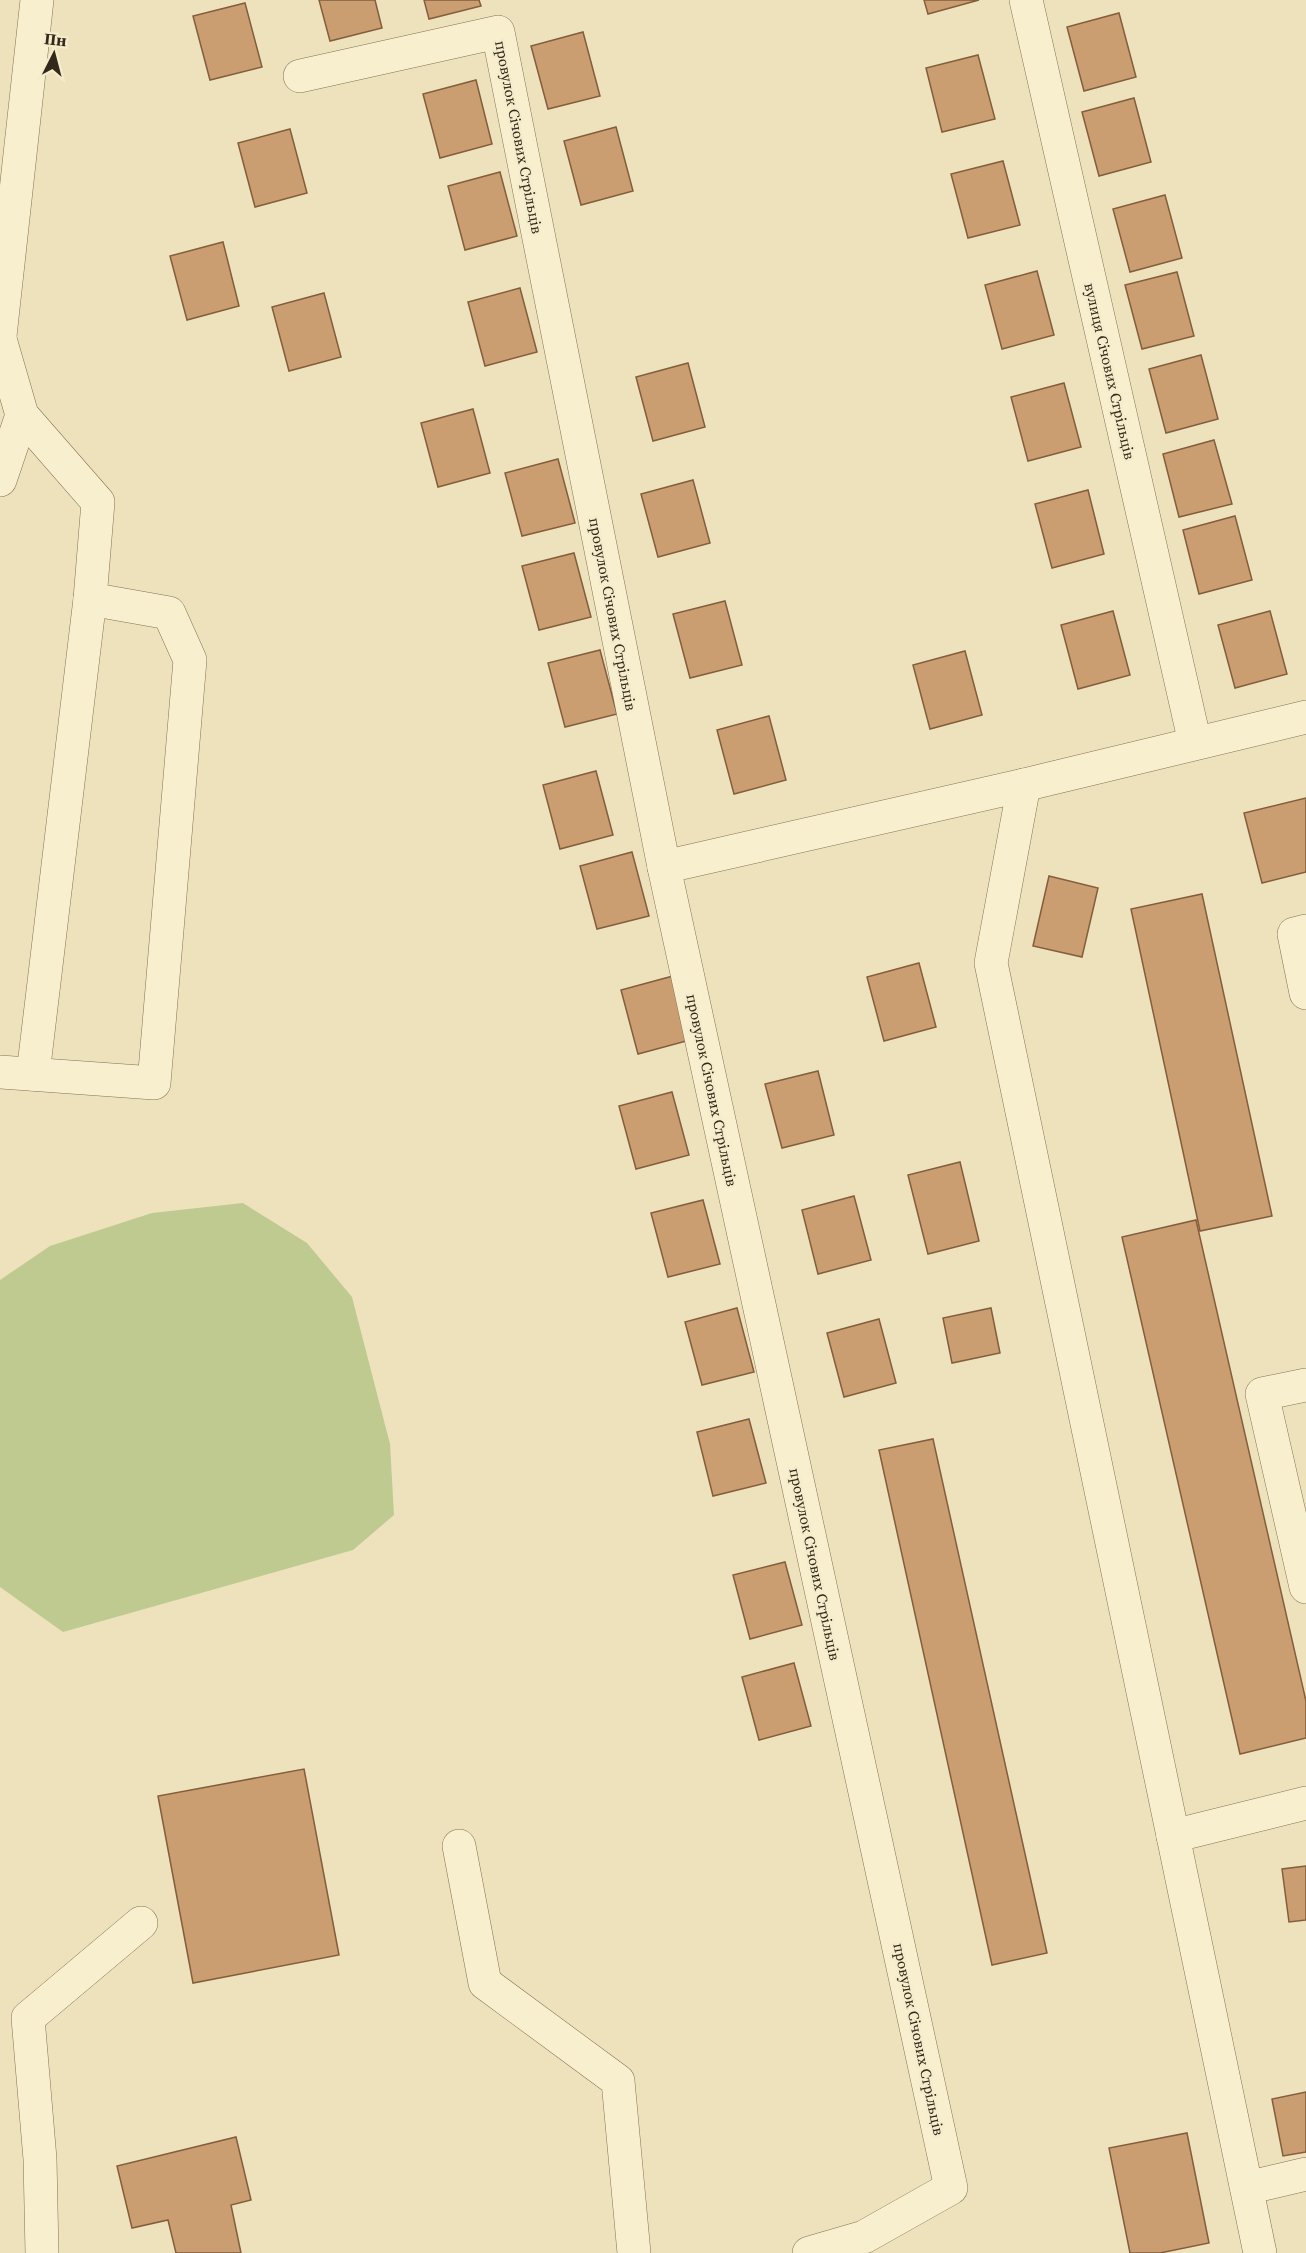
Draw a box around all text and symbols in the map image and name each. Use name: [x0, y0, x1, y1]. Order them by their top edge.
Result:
north arrow: [24, 24, 84, 84]
text: Пн: [43, 27, 68, 51]
street label: провулок Січових Стрільців: [490, 39, 548, 236]
street label: вулиця Січових Стрільців: [1079, 281, 1141, 462]
street label: провулок Січових Стрільців: [584, 516, 642, 713]
street label: провулок Січових Стрільців: [681, 992, 743, 1188]
street label: провулок Січових Стрільців: [784, 1466, 846, 1662]
street label: провулок Січових Стрільців: [888, 1941, 950, 2137]

